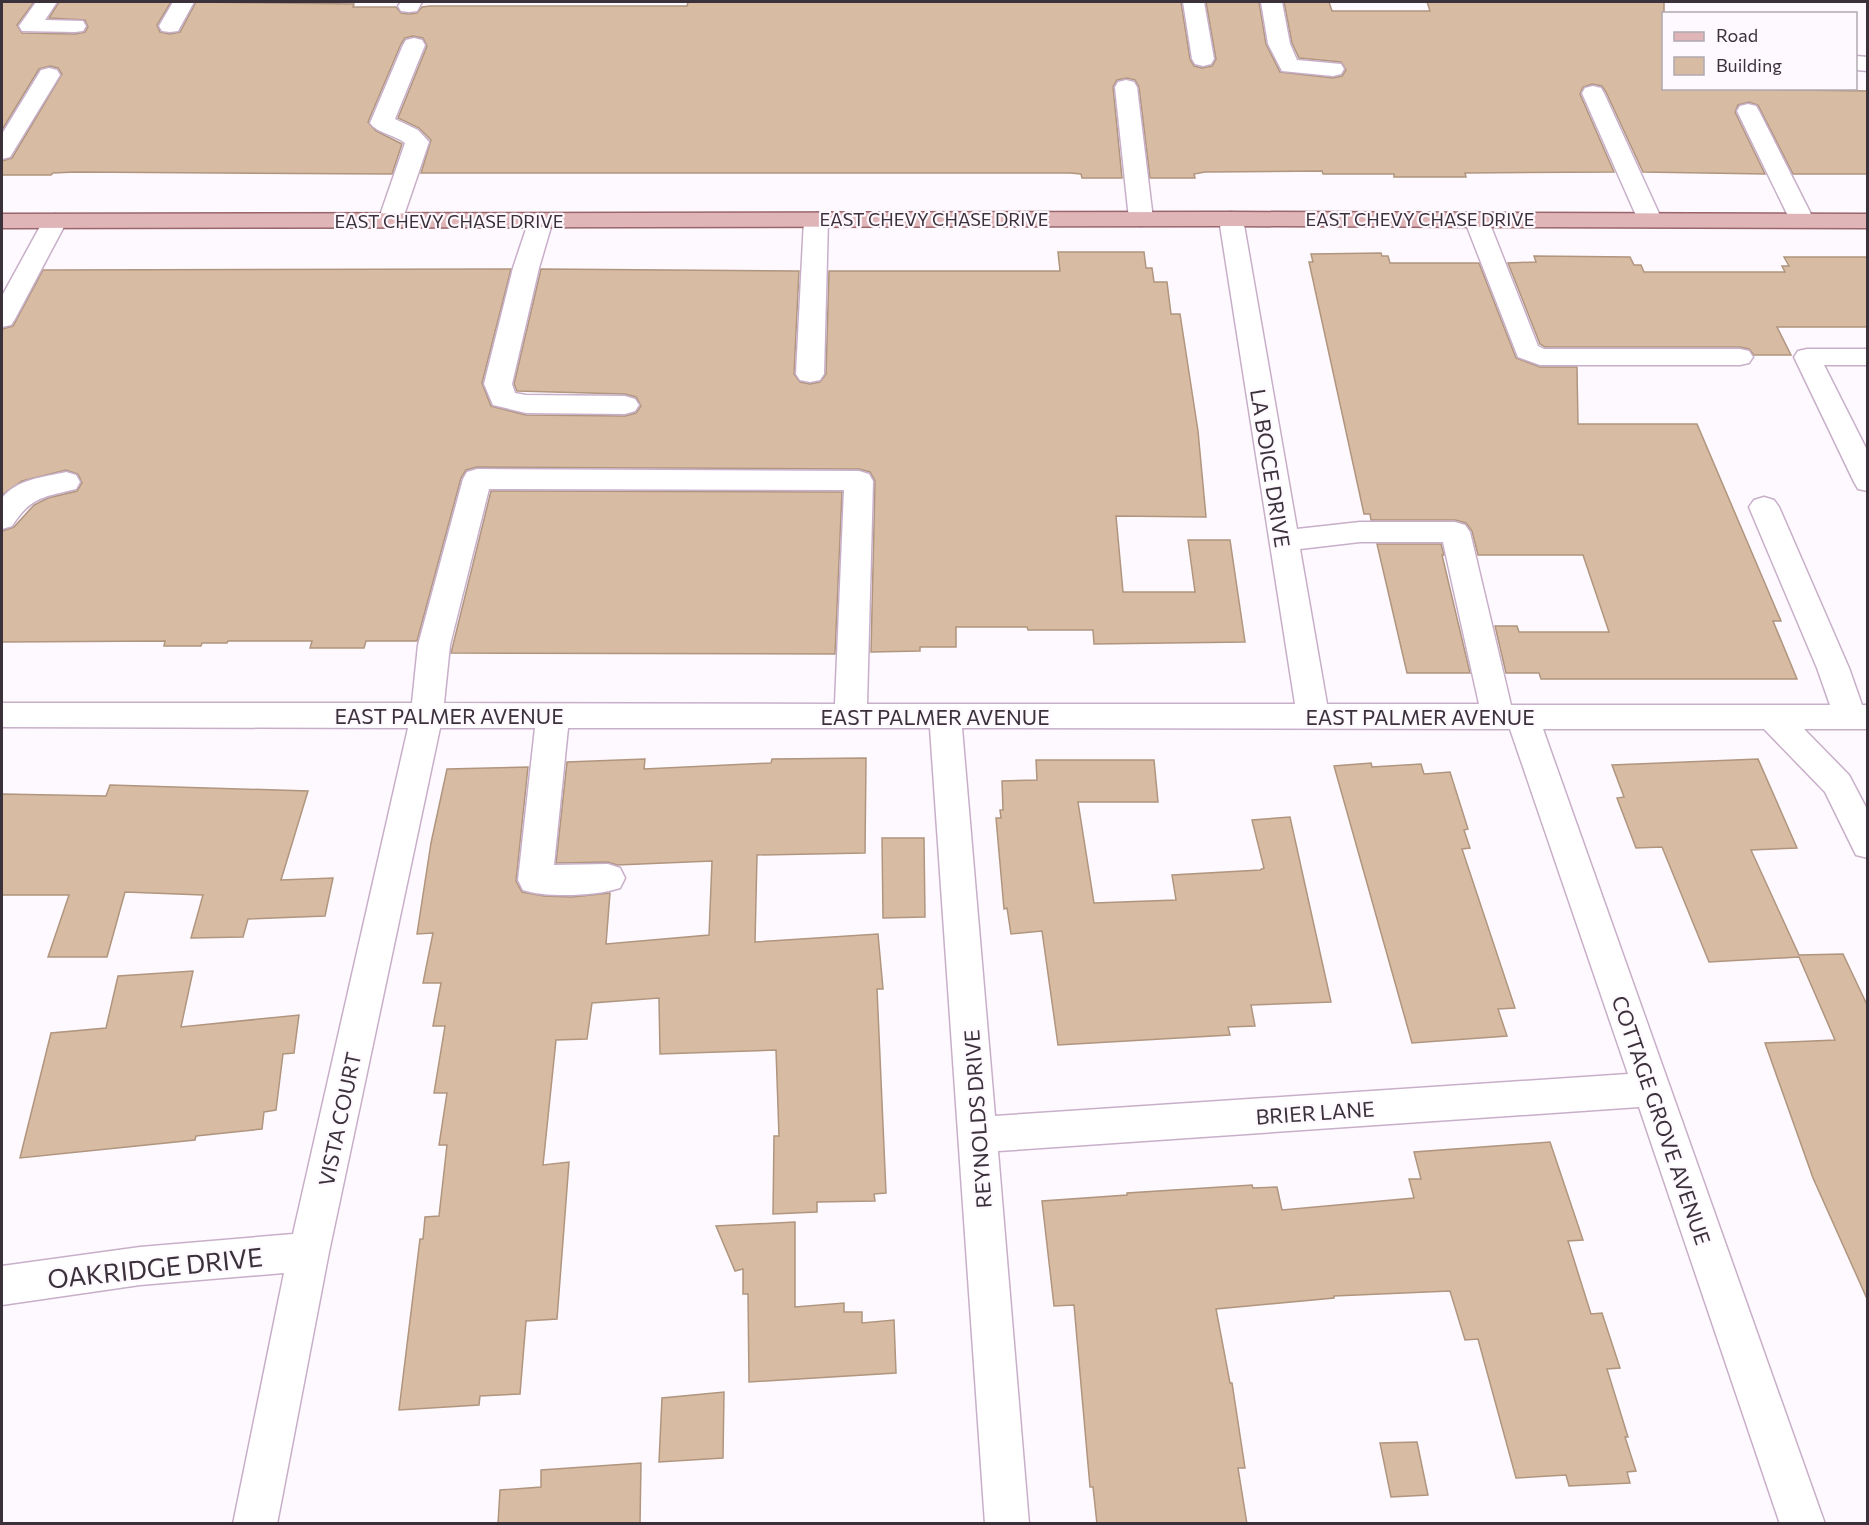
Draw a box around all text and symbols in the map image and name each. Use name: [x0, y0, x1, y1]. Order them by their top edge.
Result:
legend: [1662, 12, 1857, 90]
text: Road: [1716, 24, 1758, 46]
text: Building: [1716, 54, 1782, 76]
street label: EAST CHEVY CHASE DRIVE: [820, 208, 1048, 230]
street label: EAST CHEVY CHASE DRIVE: [1306, 208, 1534, 230]
street label: EAST CHEVY CHASE DRIVE: [335, 210, 563, 232]
street label: LA BOICE DRIVE: [1246, 387, 1296, 549]
street label: EAST PALMER AVENUE: [334, 703, 564, 728]
street label: EAST PALMER AVENUE: [820, 704, 1050, 729]
street label: EAST PALMER AVENUE: [1305, 704, 1535, 729]
street label: COTTAGE GROVE AVENUE: [1608, 992, 1716, 1248]
street label: REYNOLDS DRIVE: [958, 1029, 996, 1209]
street label: VISTA COURT: [313, 1050, 365, 1188]
street label: BRIER LANE: [1255, 1095, 1375, 1129]
street label: OAKRIDGE DRIVE: [46, 1240, 264, 1294]

